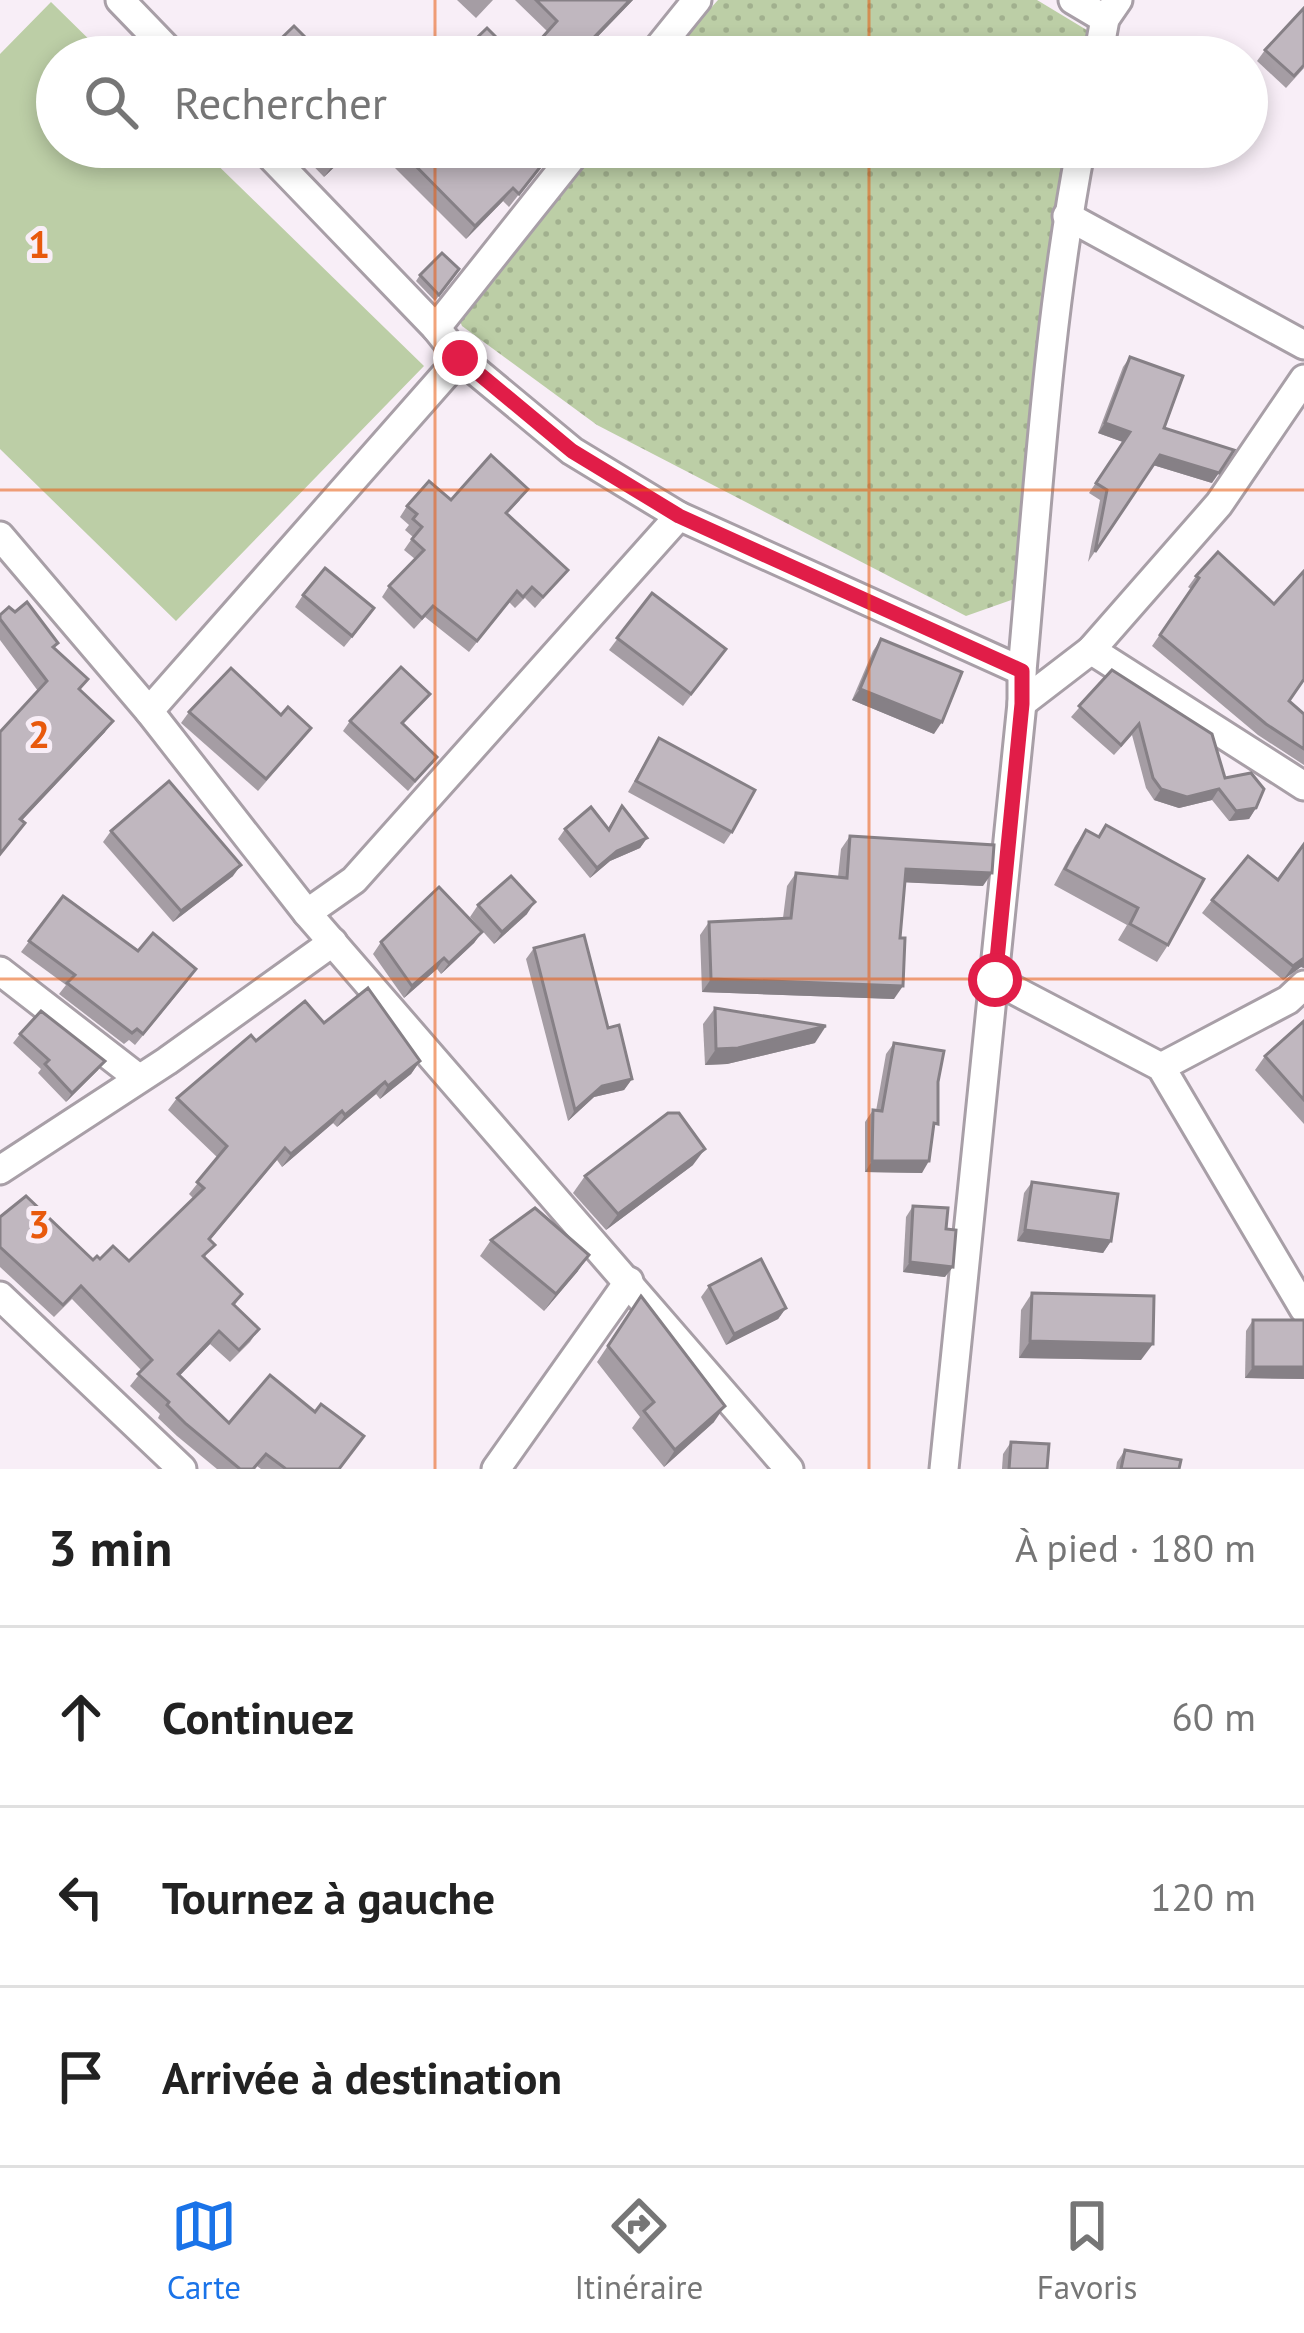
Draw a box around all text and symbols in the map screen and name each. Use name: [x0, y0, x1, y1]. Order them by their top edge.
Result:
search box: [36, 36, 1268, 168]
icon: search: [78, 69, 144, 135]
text: Rechercher: [174, 73, 387, 131]
text: 1: [28, 218, 50, 269]
route end: [433, 331, 487, 385]
text: 2: [28, 708, 50, 759]
route start: [968, 953, 1022, 1007]
text: 3: [28, 1198, 50, 1249]
text: 3 min: [48, 1514, 172, 1580]
text: À pied · 180 m: [1015, 1522, 1256, 1573]
icon: ahead: [48, 1684, 114, 1750]
text: Continuez: [162, 1688, 354, 1746]
text: 60 m: [1171, 1691, 1256, 1742]
icon: left: [48, 1864, 114, 1930]
text: Tournez à gauche: [162, 1868, 495, 1926]
text: 120 m: [1150, 1871, 1256, 1922]
icon: arrive: [48, 2044, 114, 2110]
text: Arrivée à destination: [162, 2048, 562, 2106]
tab: Carte: [167, 2193, 241, 2308]
tab: Itinéraire: [574, 2193, 703, 2308]
tab: Favoris: [1037, 2193, 1137, 2308]

